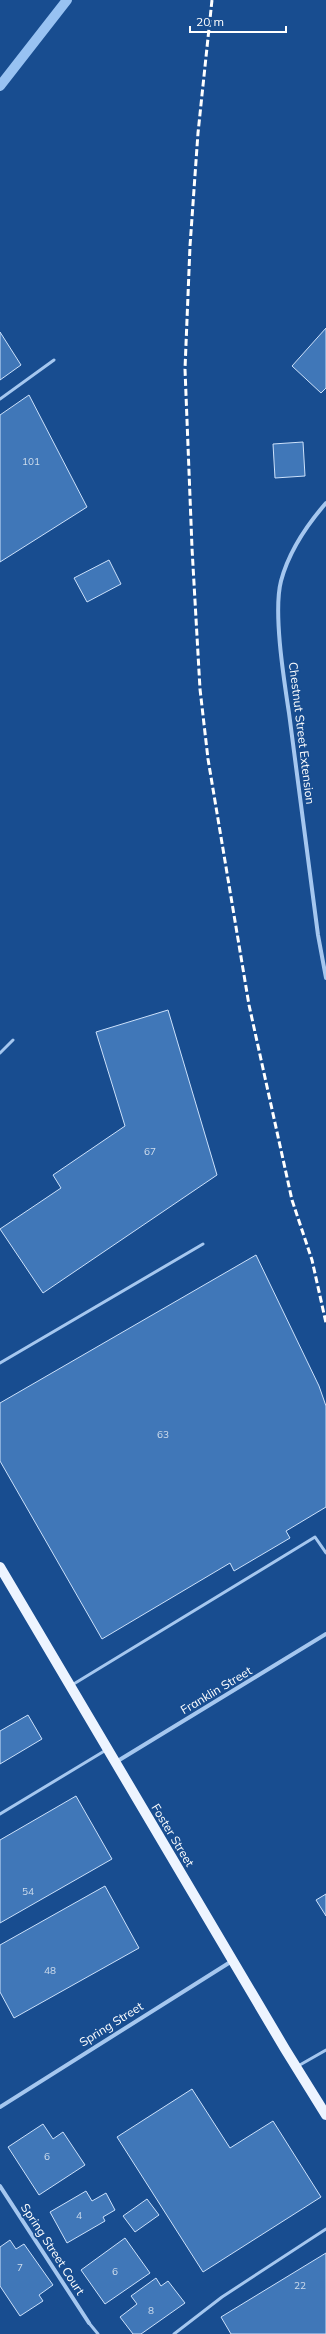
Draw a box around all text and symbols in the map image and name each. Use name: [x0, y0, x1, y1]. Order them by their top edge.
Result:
scale bar: [190, 8, 286, 34]
text: 20 m: [196, 14, 224, 29]
house number: 101: [22, 455, 40, 468]
street label: Chestnut Street Extension: [286, 661, 318, 805]
house number: 67: [144, 1145, 156, 1158]
house number: 63: [157, 1428, 169, 1441]
street label: Franklin Street: [178, 1663, 254, 1717]
street label: Foster Street: [148, 1801, 198, 1869]
house number: 54: [22, 1885, 34, 1898]
house number: 48: [44, 1964, 56, 1977]
street label: Spring Street: [76, 1998, 146, 2050]
house number: 6: [44, 2150, 50, 2163]
street label: Spring Street Court: [18, 2200, 88, 2298]
house number: 4: [76, 2209, 82, 2222]
house number: 7: [17, 2261, 23, 2274]
house number: 6: [112, 2265, 118, 2278]
house number: 22: [294, 2279, 306, 2292]
house number: 8: [148, 2304, 154, 2317]

